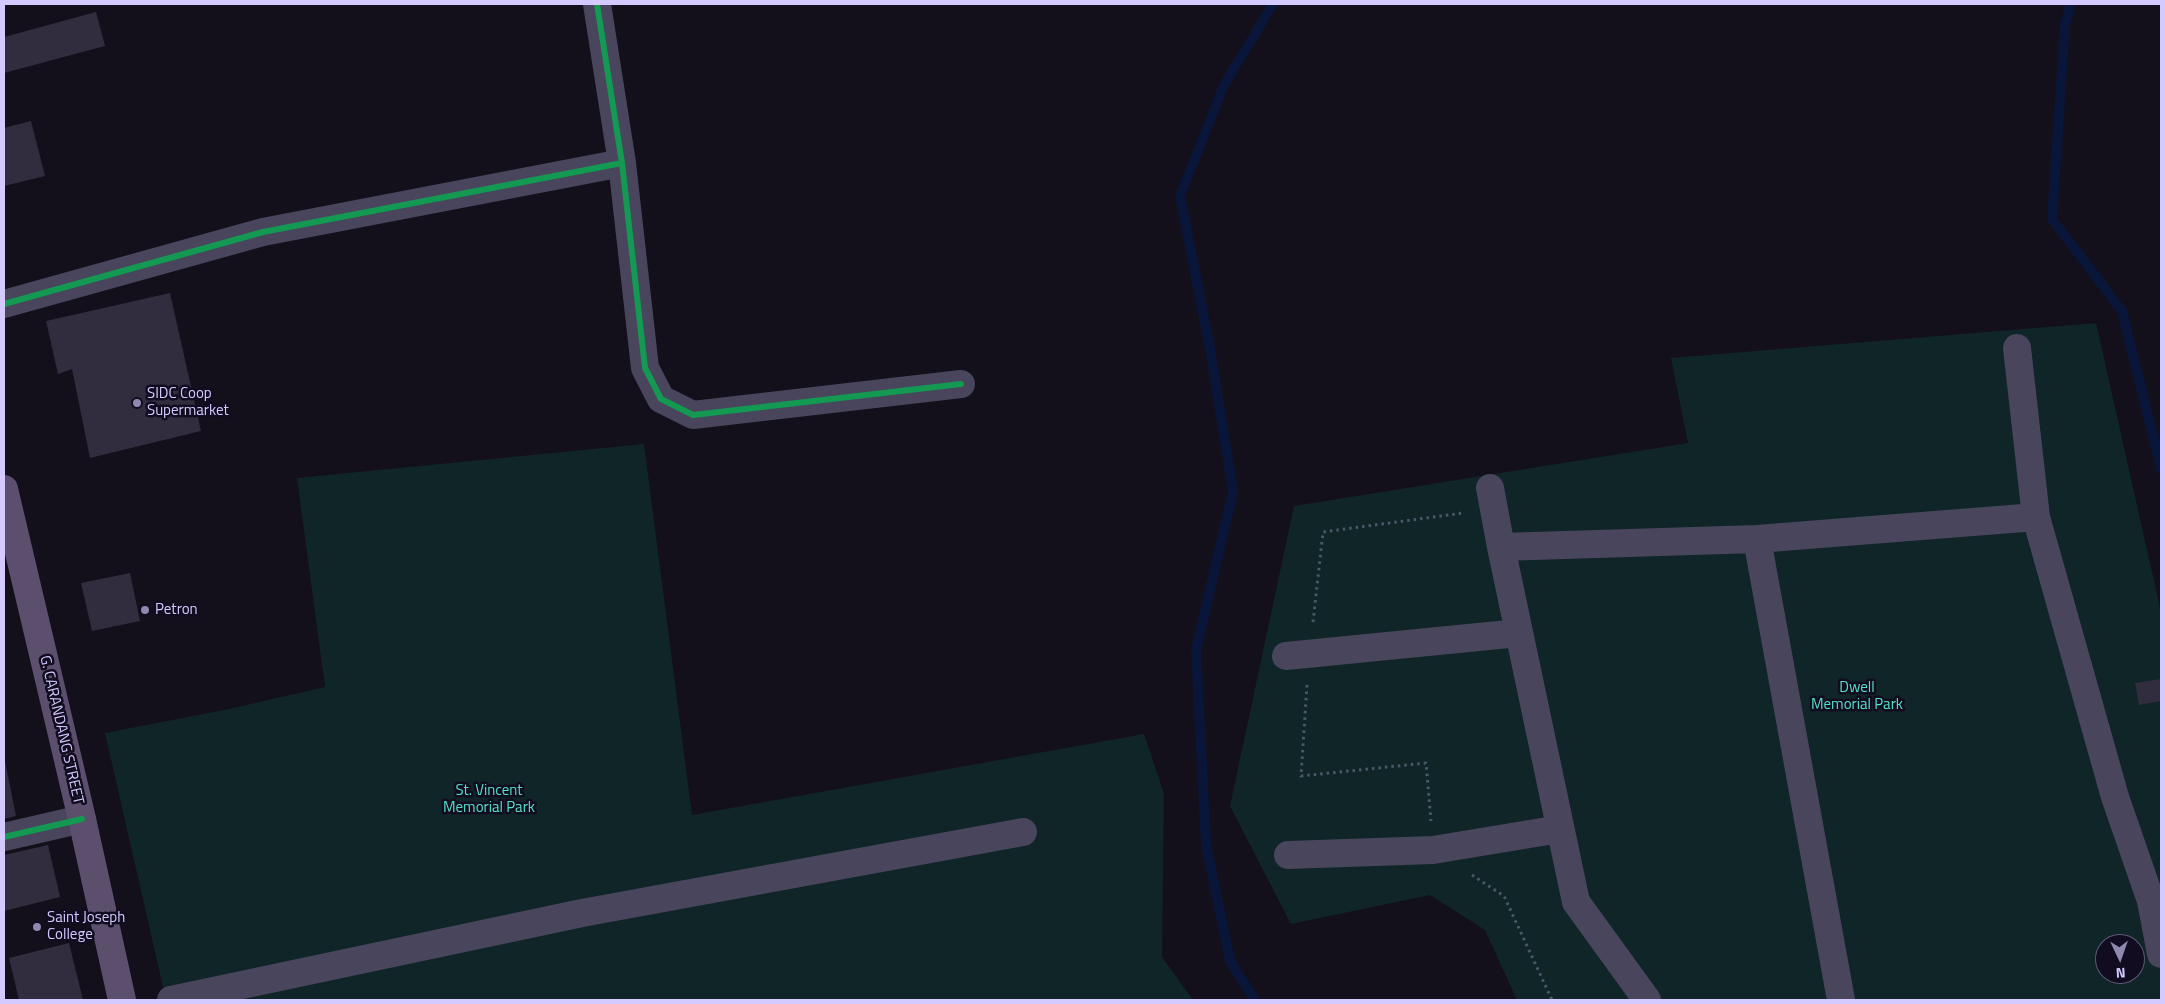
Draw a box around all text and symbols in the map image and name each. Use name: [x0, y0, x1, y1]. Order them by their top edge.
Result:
place label: SIDC Coop Supermarket: [147, 385, 229, 420]
marker: SIDC Coop Supermarket: [131, 397, 143, 409]
place label: Petron: [155, 601, 198, 619]
marker: Petron: [139, 604, 151, 616]
street label: G. CARANDANG STREET: [35, 654, 87, 806]
park label: Dwell Memorial Park: [1811, 679, 1903, 714]
park label: St. Vincent Memorial Park: [443, 782, 535, 817]
place label: Saint Joseph College: [47, 909, 125, 944]
marker: Saint Joseph College: [31, 921, 43, 933]
north arrow: [2095, 934, 2145, 984]
text: N: [2115, 963, 2126, 984]

